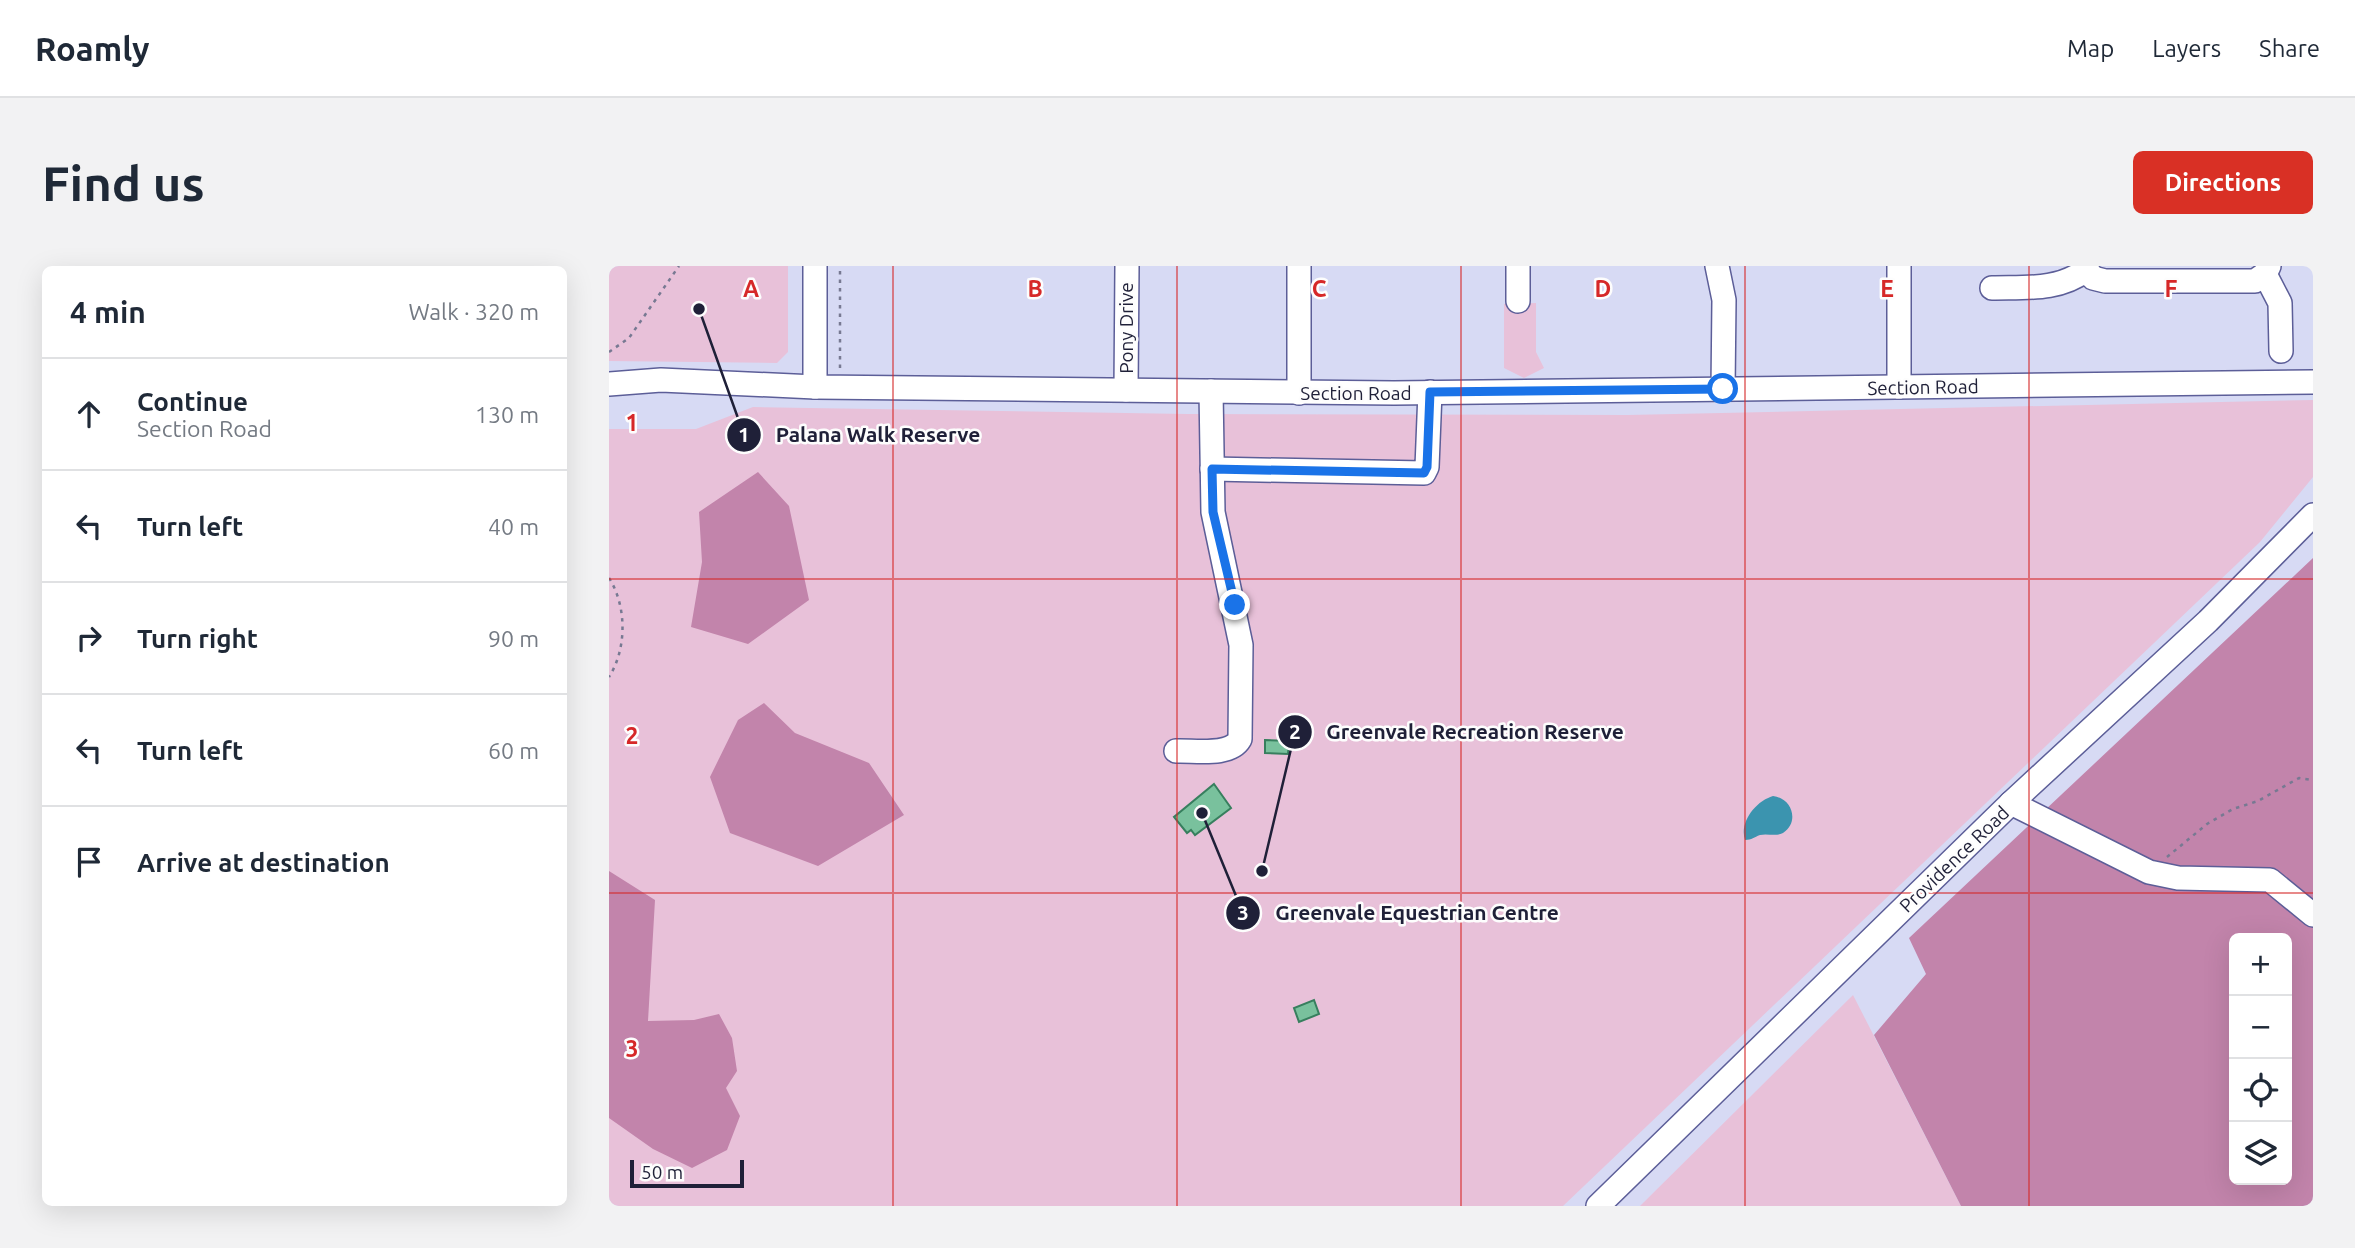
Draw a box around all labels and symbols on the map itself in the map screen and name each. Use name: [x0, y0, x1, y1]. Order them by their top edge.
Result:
text: A: [743, 276, 759, 301]
text: B: [1027, 276, 1043, 301]
text: C: [1312, 276, 1327, 301]
text: D: [1595, 276, 1611, 301]
text: E: [1880, 276, 1894, 301]
text: F: [2165, 276, 2178, 301]
street label: Pony Drive: [1115, 282, 1137, 374]
route start: [1707, 373, 1738, 404]
street label: Section Road: [1867, 375, 1979, 399]
street label: Section Road: [1300, 382, 1412, 404]
text: 1: [626, 410, 638, 435]
callout: Palana Walk Reserve: [727, 414, 994, 456]
text: 1: [738, 422, 750, 446]
text: Palana Walk Reserve: [776, 422, 980, 446]
route end: [1219, 589, 1250, 620]
callout: Greenvale Recreation Reserve: [1277, 711, 1638, 753]
text: 2: [1289, 719, 1301, 743]
text: Greenvale Recreation Reserve: [1326, 719, 1624, 743]
text: 2: [626, 723, 638, 748]
street label: Providence Road: [1895, 801, 2013, 917]
callout: Greenvale Equestrian Centre: [1226, 892, 1573, 934]
text: 3: [1237, 900, 1249, 924]
text: Greenvale Equestrian Centre: [1275, 900, 1559, 924]
text: 3: [626, 1036, 638, 1061]
scale bar: [630, 1157, 744, 1189]

